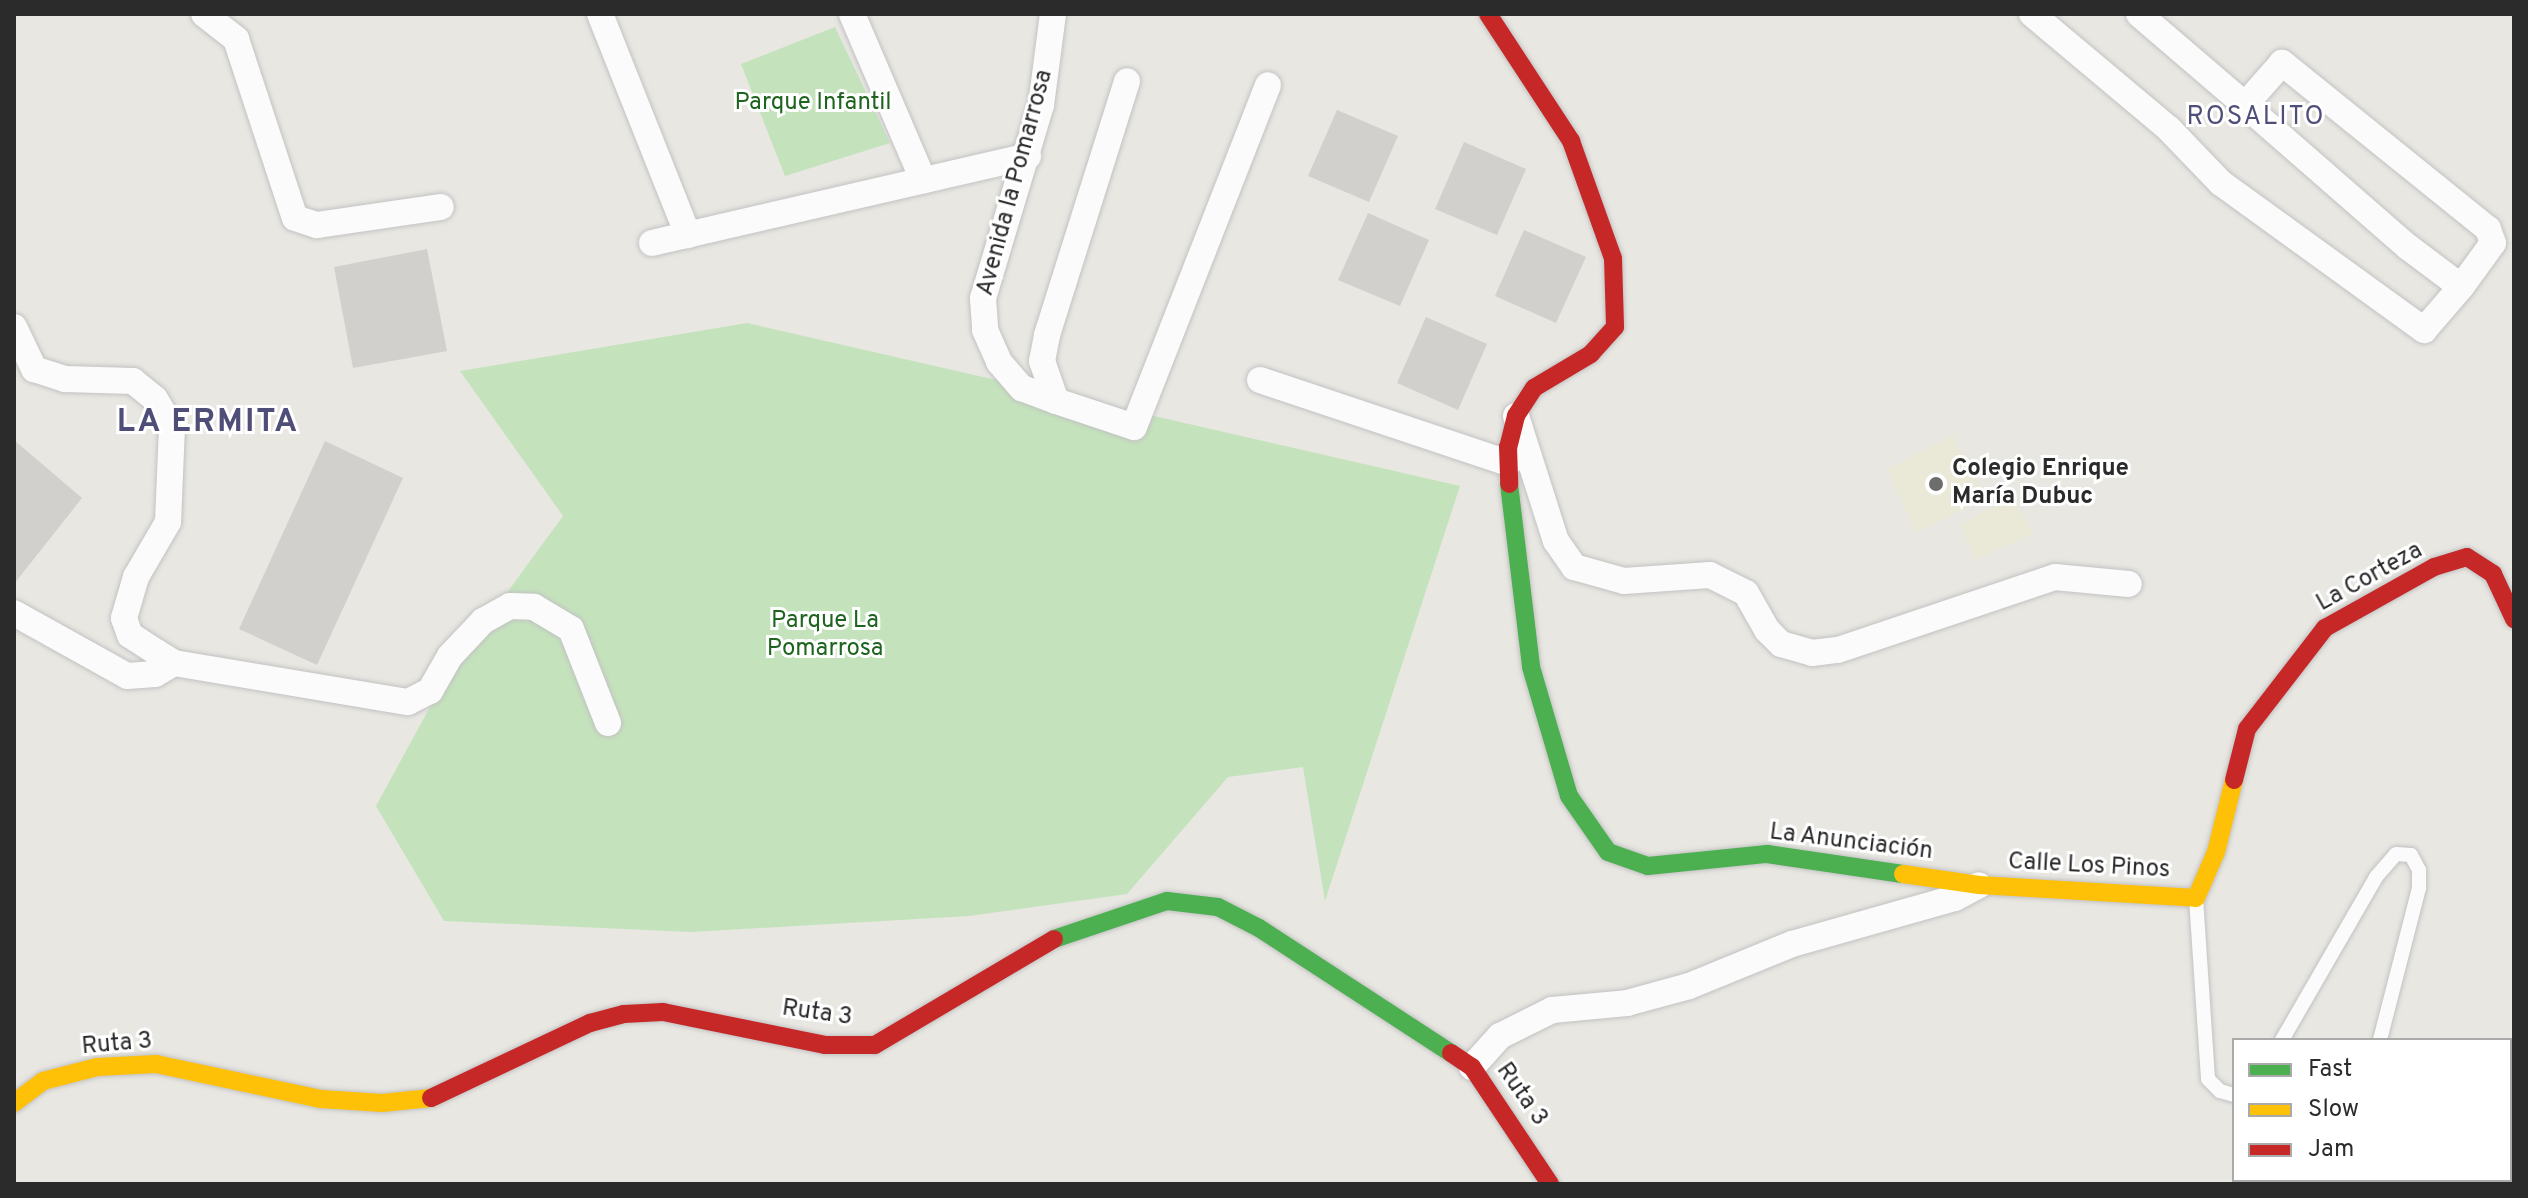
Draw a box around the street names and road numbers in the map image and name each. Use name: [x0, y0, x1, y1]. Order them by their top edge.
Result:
street label: Avenida la Pomarrosa: [972, 67, 1060, 299]
street label: La Corteza: [2312, 537, 2428, 619]
street label: La Anunciación: [1767, 819, 1935, 867]
street label: Calle Los Pinos: [2007, 848, 2171, 886]
street label: Ruta 3: [780, 995, 854, 1033]
street label: Ruta 3: [81, 1028, 153, 1062]
street label: Ruta 3: [1489, 1058, 1553, 1132]

